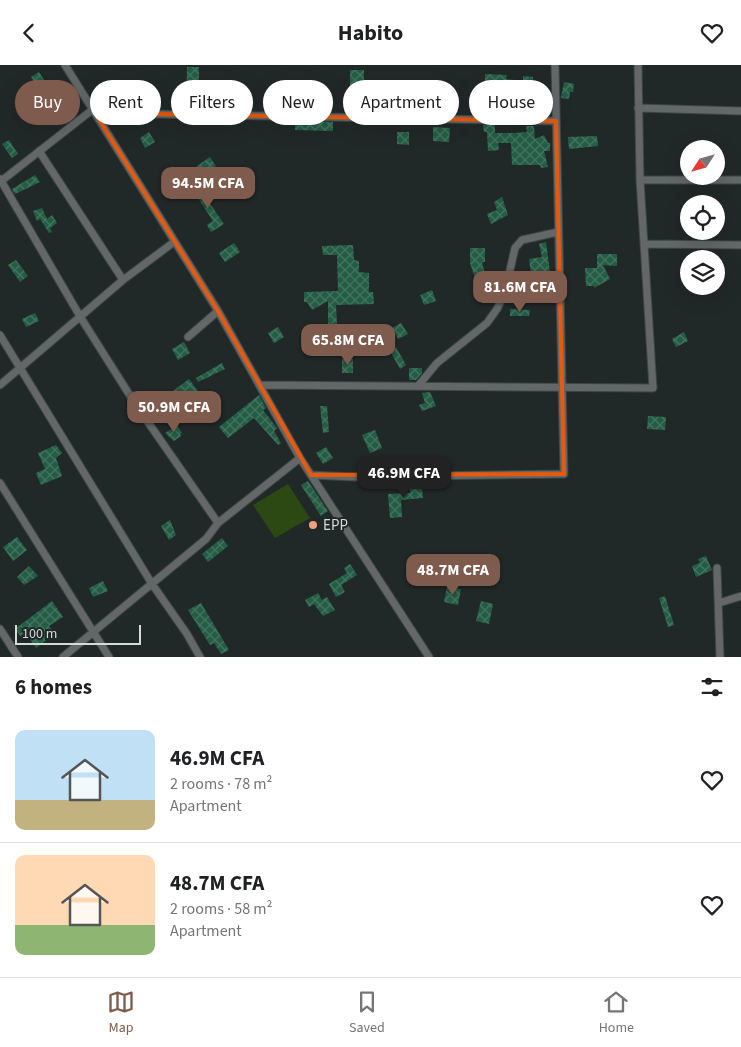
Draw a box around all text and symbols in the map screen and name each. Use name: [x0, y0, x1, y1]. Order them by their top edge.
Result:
text: Habito: [338, 17, 403, 49]
icon: back: [15, 19, 43, 47]
icon: heart: [698, 19, 726, 47]
chip: Buy: [15, 80, 80, 125]
chip: Rent: [90, 80, 161, 125]
chip: Filters: [171, 80, 253, 125]
chip: New: [263, 80, 333, 125]
chip: Apartment: [343, 80, 459, 125]
chip: House: [469, 80, 553, 125]
north arrow: [680, 140, 725, 185]
map controls: [680, 140, 725, 295]
pin: 94.5M CFA: [151, 167, 265, 209]
text: 94.5M CFA: [172, 172, 244, 194]
button: locate: [680, 195, 725, 240]
button: layers: [680, 250, 725, 295]
pin: 81.6M CFA: [463, 271, 577, 313]
text: 81.6M CFA: [484, 276, 556, 298]
pin: 65.8M CFA: [291, 323, 405, 366]
text: 65.8M CFA: [312, 329, 384, 351]
pin: 50.9M CFA: [117, 391, 231, 433]
text: 50.9M CFA: [138, 396, 210, 418]
pin: 46.9M CFA: [347, 457, 461, 499]
text: 46.9M CFA: [368, 462, 440, 484]
place label: EPP: [323, 515, 348, 536]
marker: EPP: [307, 519, 319, 531]
pin: 48.7M CFA: [396, 553, 510, 596]
text: 48.7M CFA: [417, 559, 489, 581]
scale bar: [15, 622, 141, 645]
text: 100 m: [22, 624, 57, 644]
text: 6 homes: [15, 672, 92, 702]
icon: filters: [698, 673, 726, 701]
text: 46.9M CFA: [170, 743, 264, 773]
icon: home: [55, 750, 115, 810]
icon: heart: [698, 766, 726, 794]
text: 2 rooms · 78 m²: [170, 773, 272, 795]
text: Apartment: [170, 795, 242, 817]
text: 48.7M CFA: [170, 868, 264, 898]
icon: home: [55, 875, 115, 935]
icon: heart: [698, 891, 726, 919]
text: 2 rooms · 58 m²: [170, 898, 272, 920]
text: Apartment: [170, 920, 242, 942]
tab: Map: [107, 988, 135, 1038]
tab: Saved: [349, 988, 385, 1038]
tab: Home: [599, 988, 634, 1038]

